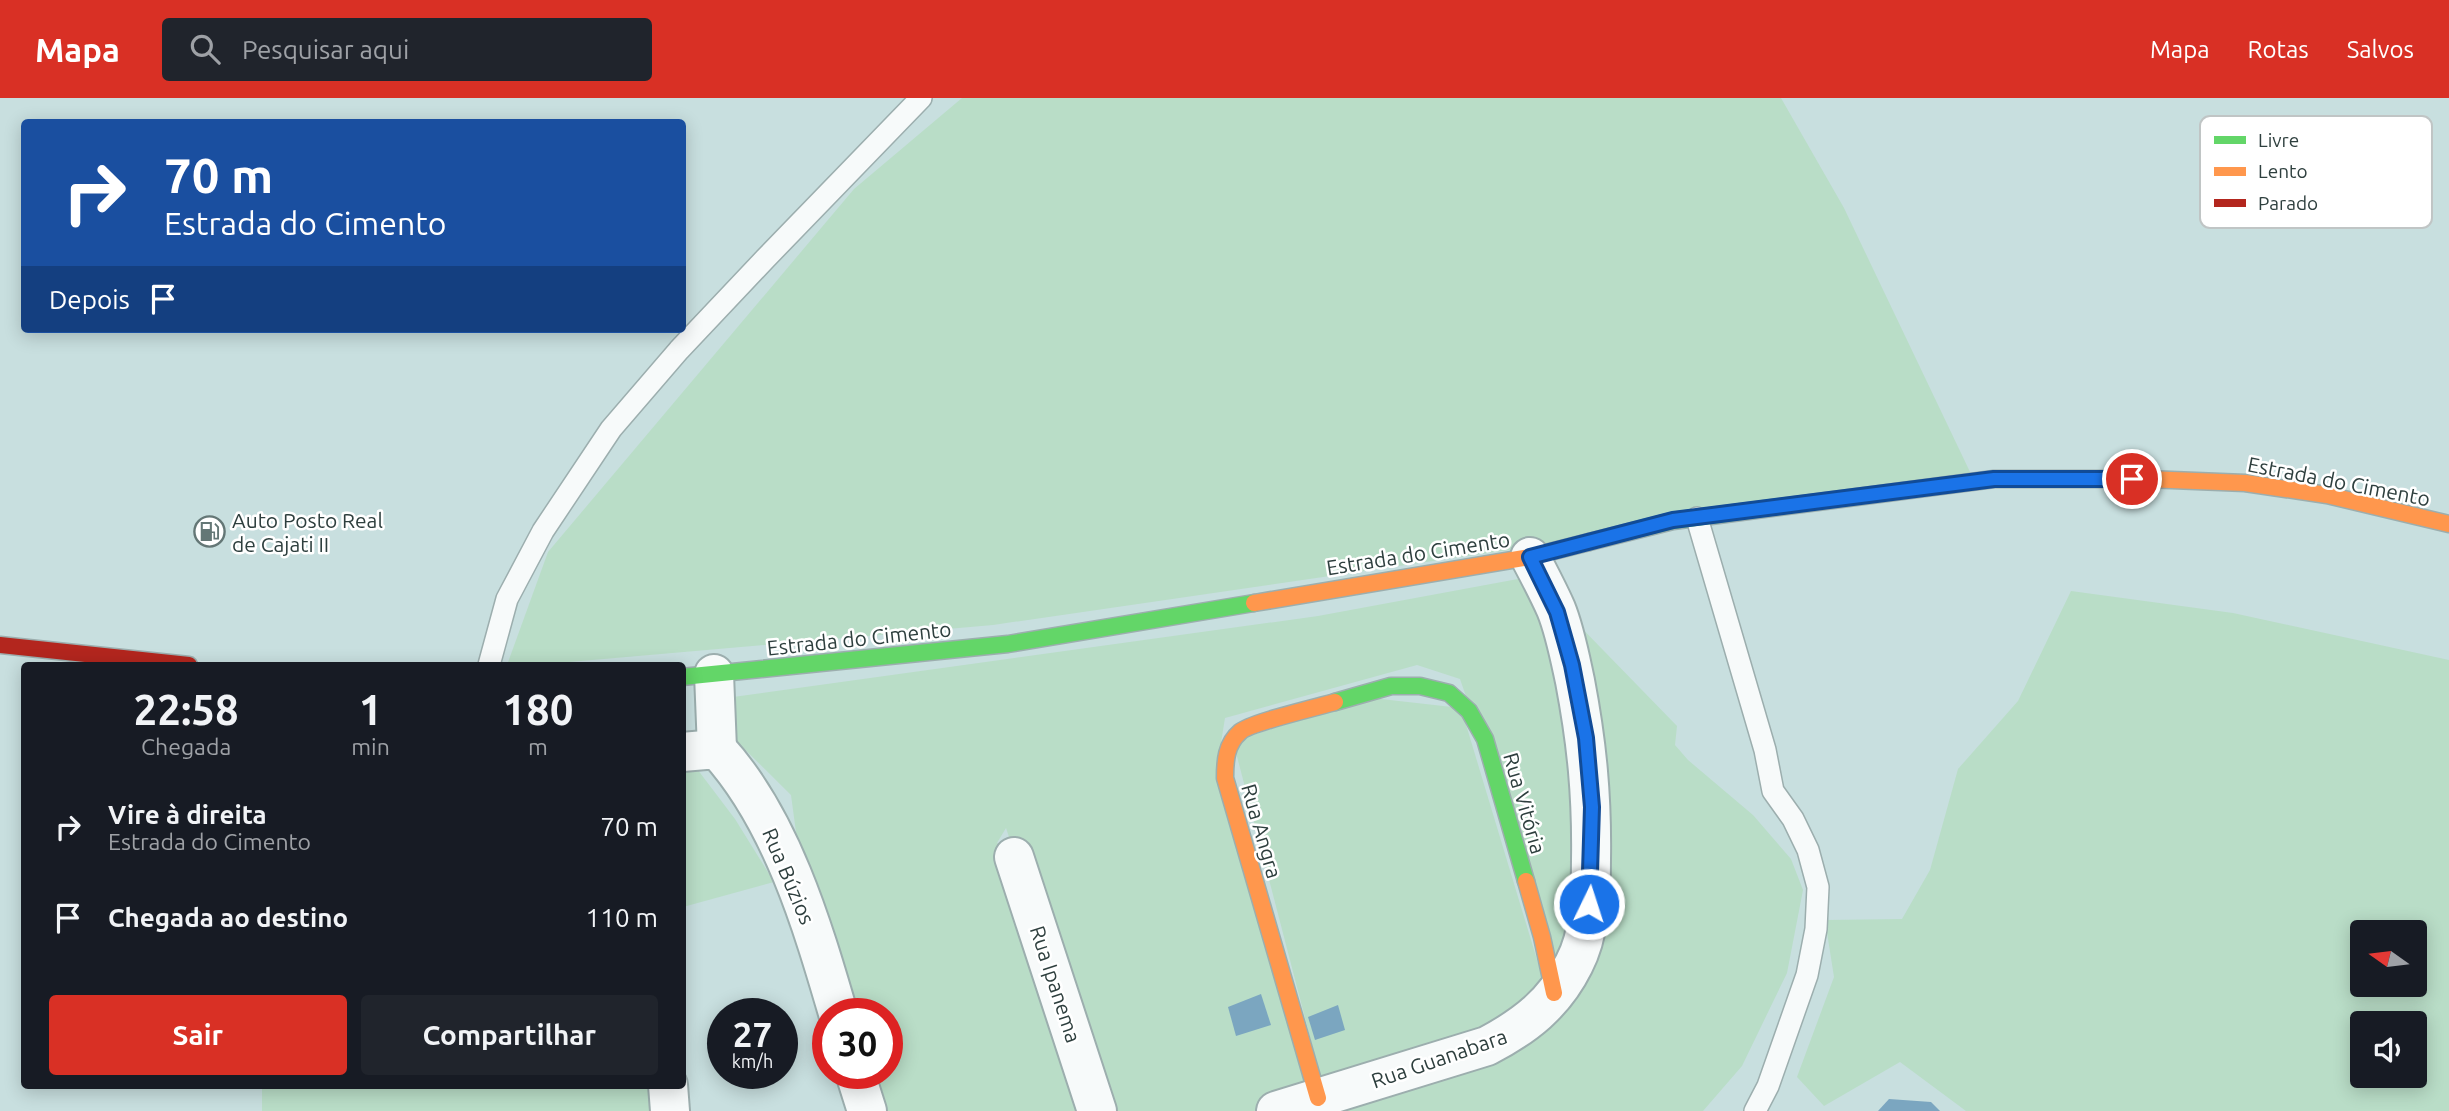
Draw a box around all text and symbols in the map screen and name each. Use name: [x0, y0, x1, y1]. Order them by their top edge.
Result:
search box: [162, 18, 652, 81]
icon: search: [186, 30, 224, 68]
text: Mapa: [35, 31, 120, 68]
text: Pesquisar aqui: [242, 35, 409, 64]
text: Mapa: [2150, 36, 2210, 63]
text: Rotas: [2248, 36, 2309, 63]
text: Salvos: [2347, 36, 2414, 63]
legend: [2200, 116, 2432, 228]
text: Livre: [2258, 129, 2299, 151]
icon: right: [49, 147, 140, 238]
text: 70 m: [164, 147, 273, 202]
text: Lento: [2258, 160, 2308, 182]
text: Parado: [2258, 192, 2318, 214]
text: Estrada do Cimento: [164, 205, 446, 241]
icon: arrive: [144, 280, 182, 318]
text: Depois: [49, 285, 130, 314]
pin: [2102, 449, 2162, 509]
street label: Estrada do Cimento: [2246, 452, 2432, 510]
icon: arrive: [2113, 460, 2151, 498]
place label: Auto Posto Real de Cajati II: [232, 508, 383, 556]
fuel station icon: Auto Posto Real de Cajati II: [192, 515, 226, 549]
street label: Estrada do Cimento: [1325, 527, 1511, 579]
street label: Estrada do Cimento: [766, 616, 952, 660]
text: 22:58: [134, 686, 239, 733]
text: 1: [359, 686, 382, 733]
text: 180: [502, 686, 573, 733]
text: Chegada: [141, 734, 231, 759]
text: min: [351, 734, 390, 759]
text: m: [528, 734, 548, 759]
street label: Rua Vitória: [1499, 750, 1551, 856]
street label: Rua Angra: [1237, 781, 1287, 881]
text: Vire à direita: [108, 800, 267, 829]
icon: right: [49, 808, 87, 846]
text: 70 m: [600, 812, 658, 841]
street label: Rua Búzios: [758, 824, 820, 928]
text: Estrada do Cimento: [108, 829, 311, 854]
position arrow: [1552, 867, 1626, 941]
icon: arrive: [49, 899, 87, 937]
text: Chegada ao destino: [108, 903, 348, 932]
text: 110 m: [586, 903, 658, 932]
north arrow: [2350, 920, 2427, 998]
map controls: [2350, 920, 2427, 1088]
street label: Rua Ipanema: [1026, 922, 1086, 1046]
button: Sair: [49, 995, 347, 1075]
button: Compartilhar: [361, 995, 658, 1075]
speed limit sign: 30: [812, 998, 903, 1089]
button: sound: [2350, 1011, 2427, 1088]
text: 27: [733, 1014, 772, 1054]
street label: Rua Guanabara: [1368, 1024, 1510, 1092]
text: km/h: [732, 1051, 773, 1071]

